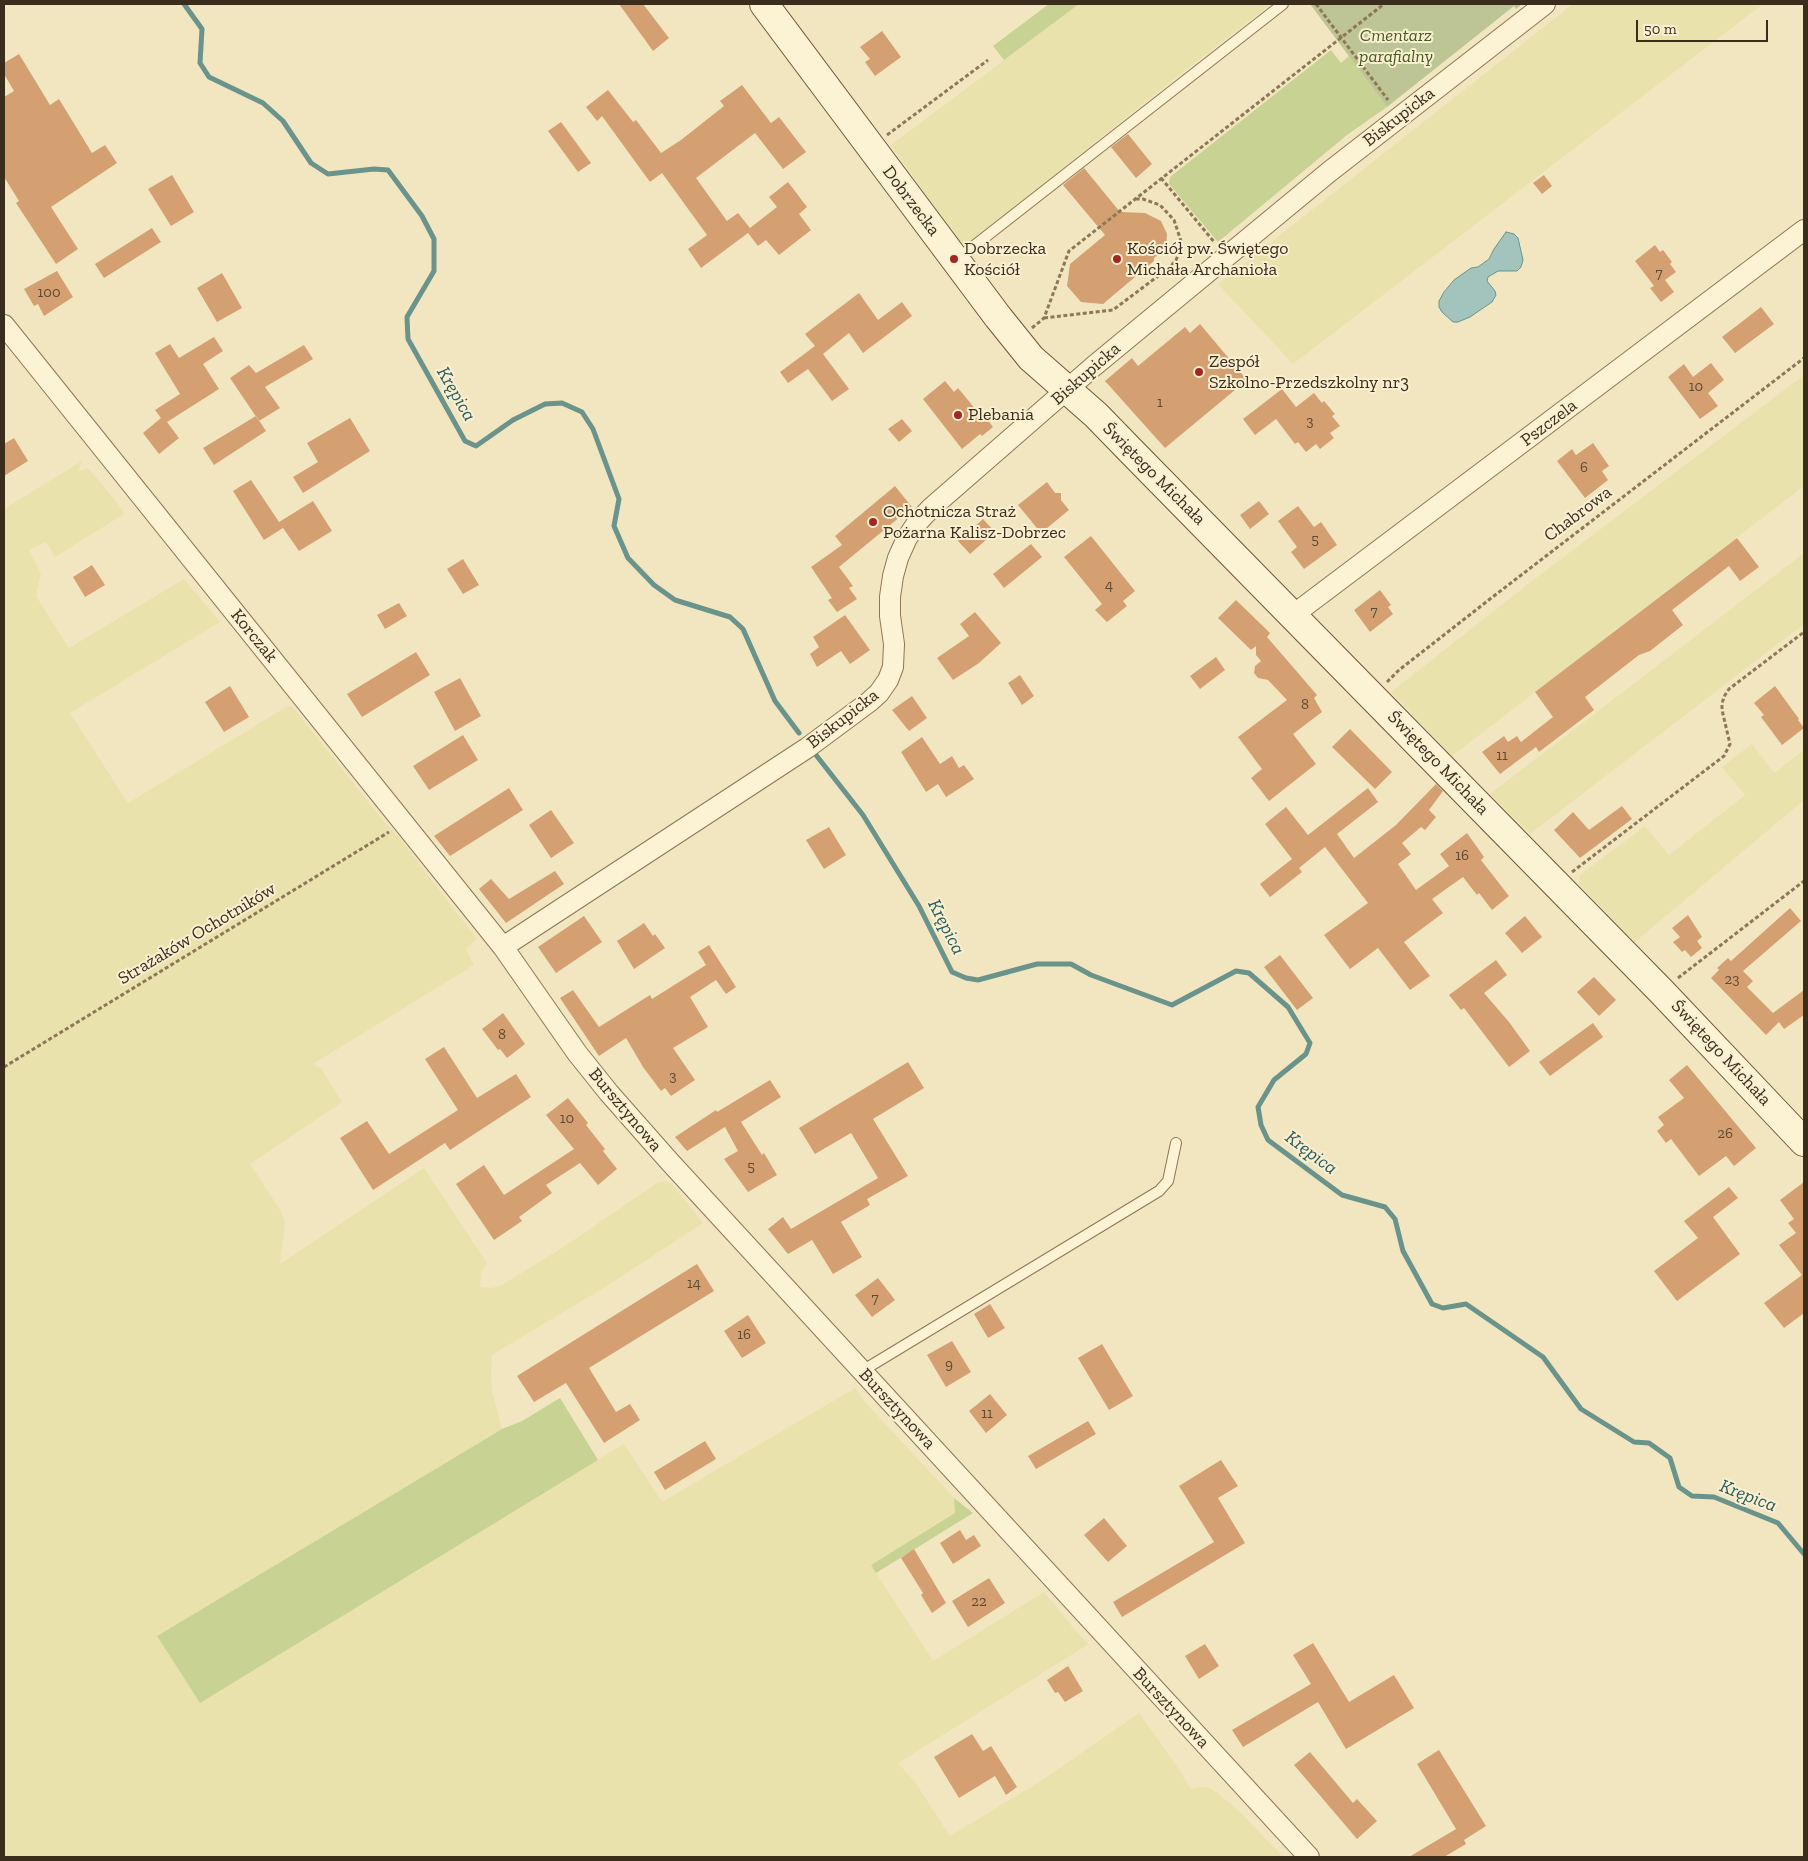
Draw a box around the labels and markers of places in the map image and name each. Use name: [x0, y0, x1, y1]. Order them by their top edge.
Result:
place label: Dobrzecka Kościół: [964, 238, 1046, 280]
place label: Kościół pw. Świętego Michała Archanioła: [1127, 238, 1289, 280]
marker: Dobrzecka Kościół: [948, 253, 960, 265]
marker: Kościół pw. Świętego Michała Archanioła: [1111, 253, 1123, 265]
place label: Zespół Szkolno-Przedszkolny nr3: [1209, 351, 1409, 394]
marker: Zespół Szkolno-Przedszkolny nr3: [1193, 366, 1205, 378]
place label: Plebania: [968, 404, 1034, 426]
marker: Plebania: [952, 409, 964, 421]
place label: Ochotnicza Straż Pożarna Kalisz-Dobrzec: [883, 501, 1066, 544]
marker: Ochotnicza Straż Pożarna Kalisz-Dobrzec: [867, 516, 879, 528]

